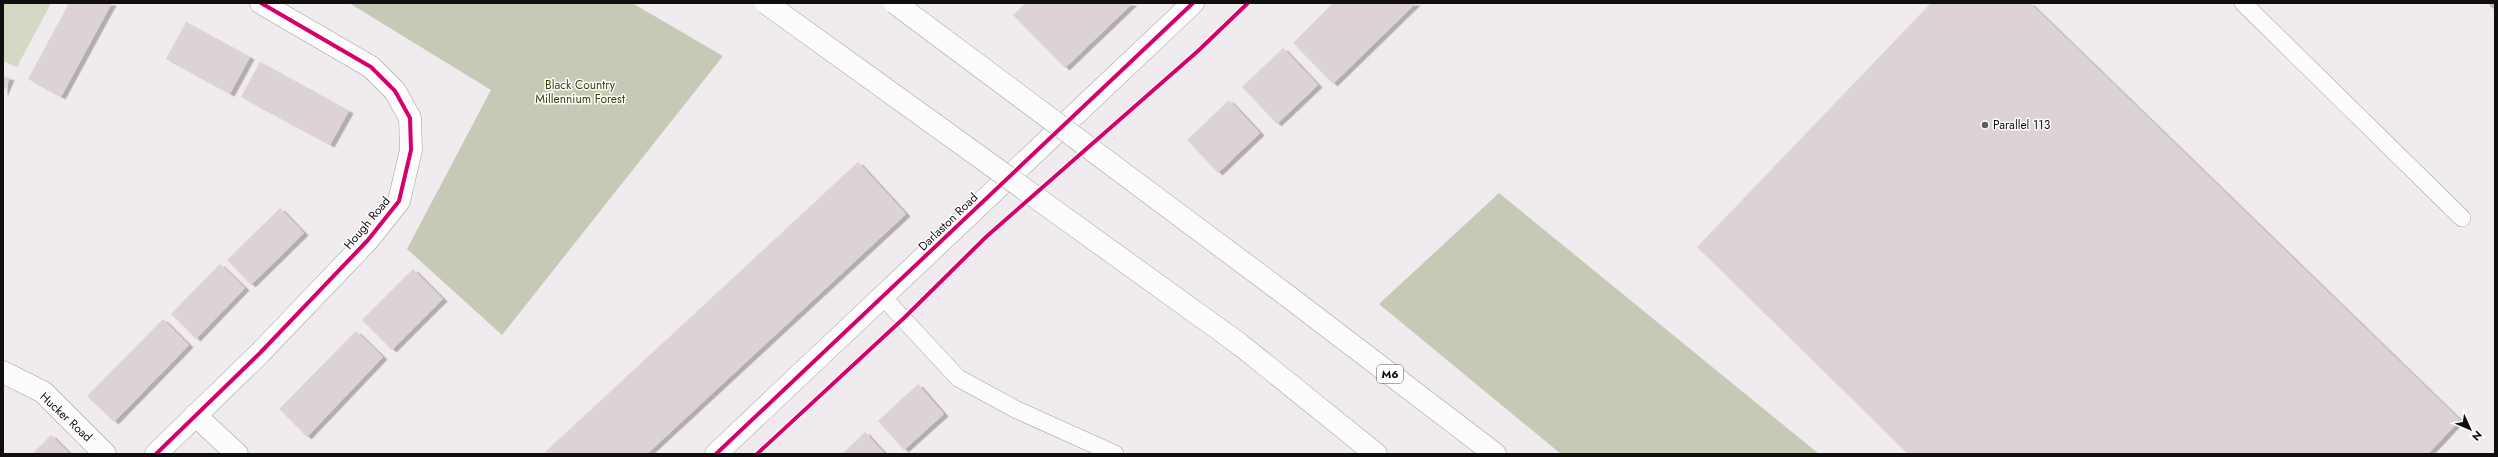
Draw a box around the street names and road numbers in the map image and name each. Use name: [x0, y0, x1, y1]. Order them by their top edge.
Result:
street label: Darlaston Road: [914, 189, 982, 255]
street label: Hough Road: [340, 193, 394, 253]
road number: M6: [1377, 365, 1403, 383]
street label: Hucker Road: [36, 388, 96, 446]

